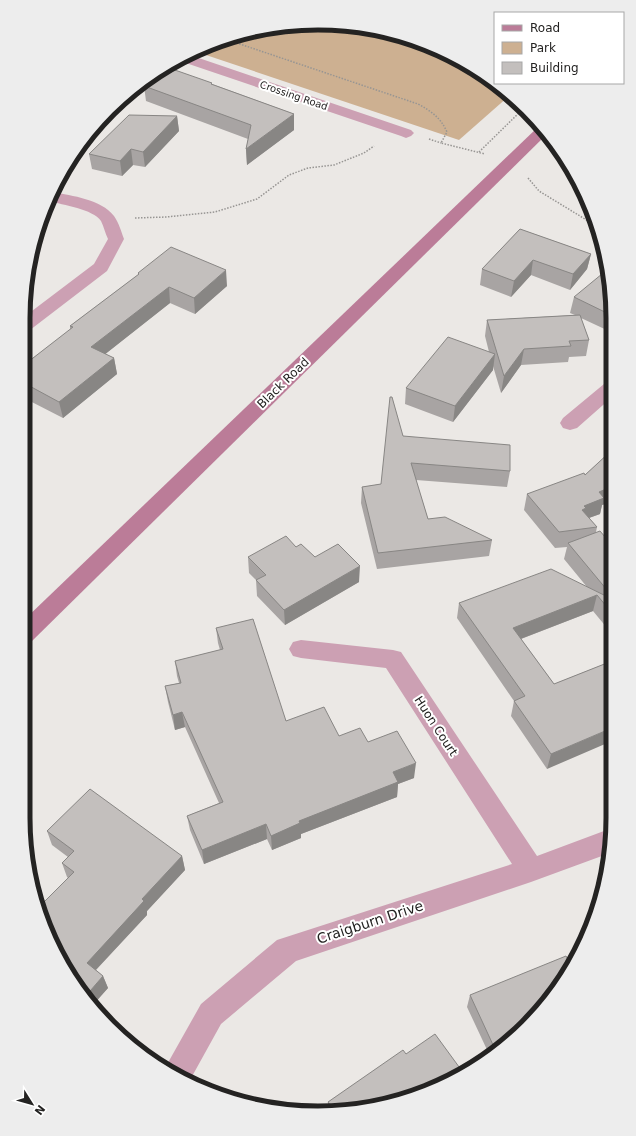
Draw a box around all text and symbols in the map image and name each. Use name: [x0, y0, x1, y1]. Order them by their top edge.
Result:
legend: [494, 12, 624, 84]
text: Road: [530, 21, 560, 35]
text: Park: [530, 41, 556, 55]
text: Building: [530, 61, 579, 75]
street label: Crossing Road: [258, 79, 329, 112]
street label: Black Road: [254, 355, 312, 411]
street label: Huon Court: [412, 694, 461, 759]
street label: Craigburn Drive: [315, 897, 425, 947]
north arrow: [12, 1084, 52, 1124]
text: N: [32, 1102, 48, 1117]

